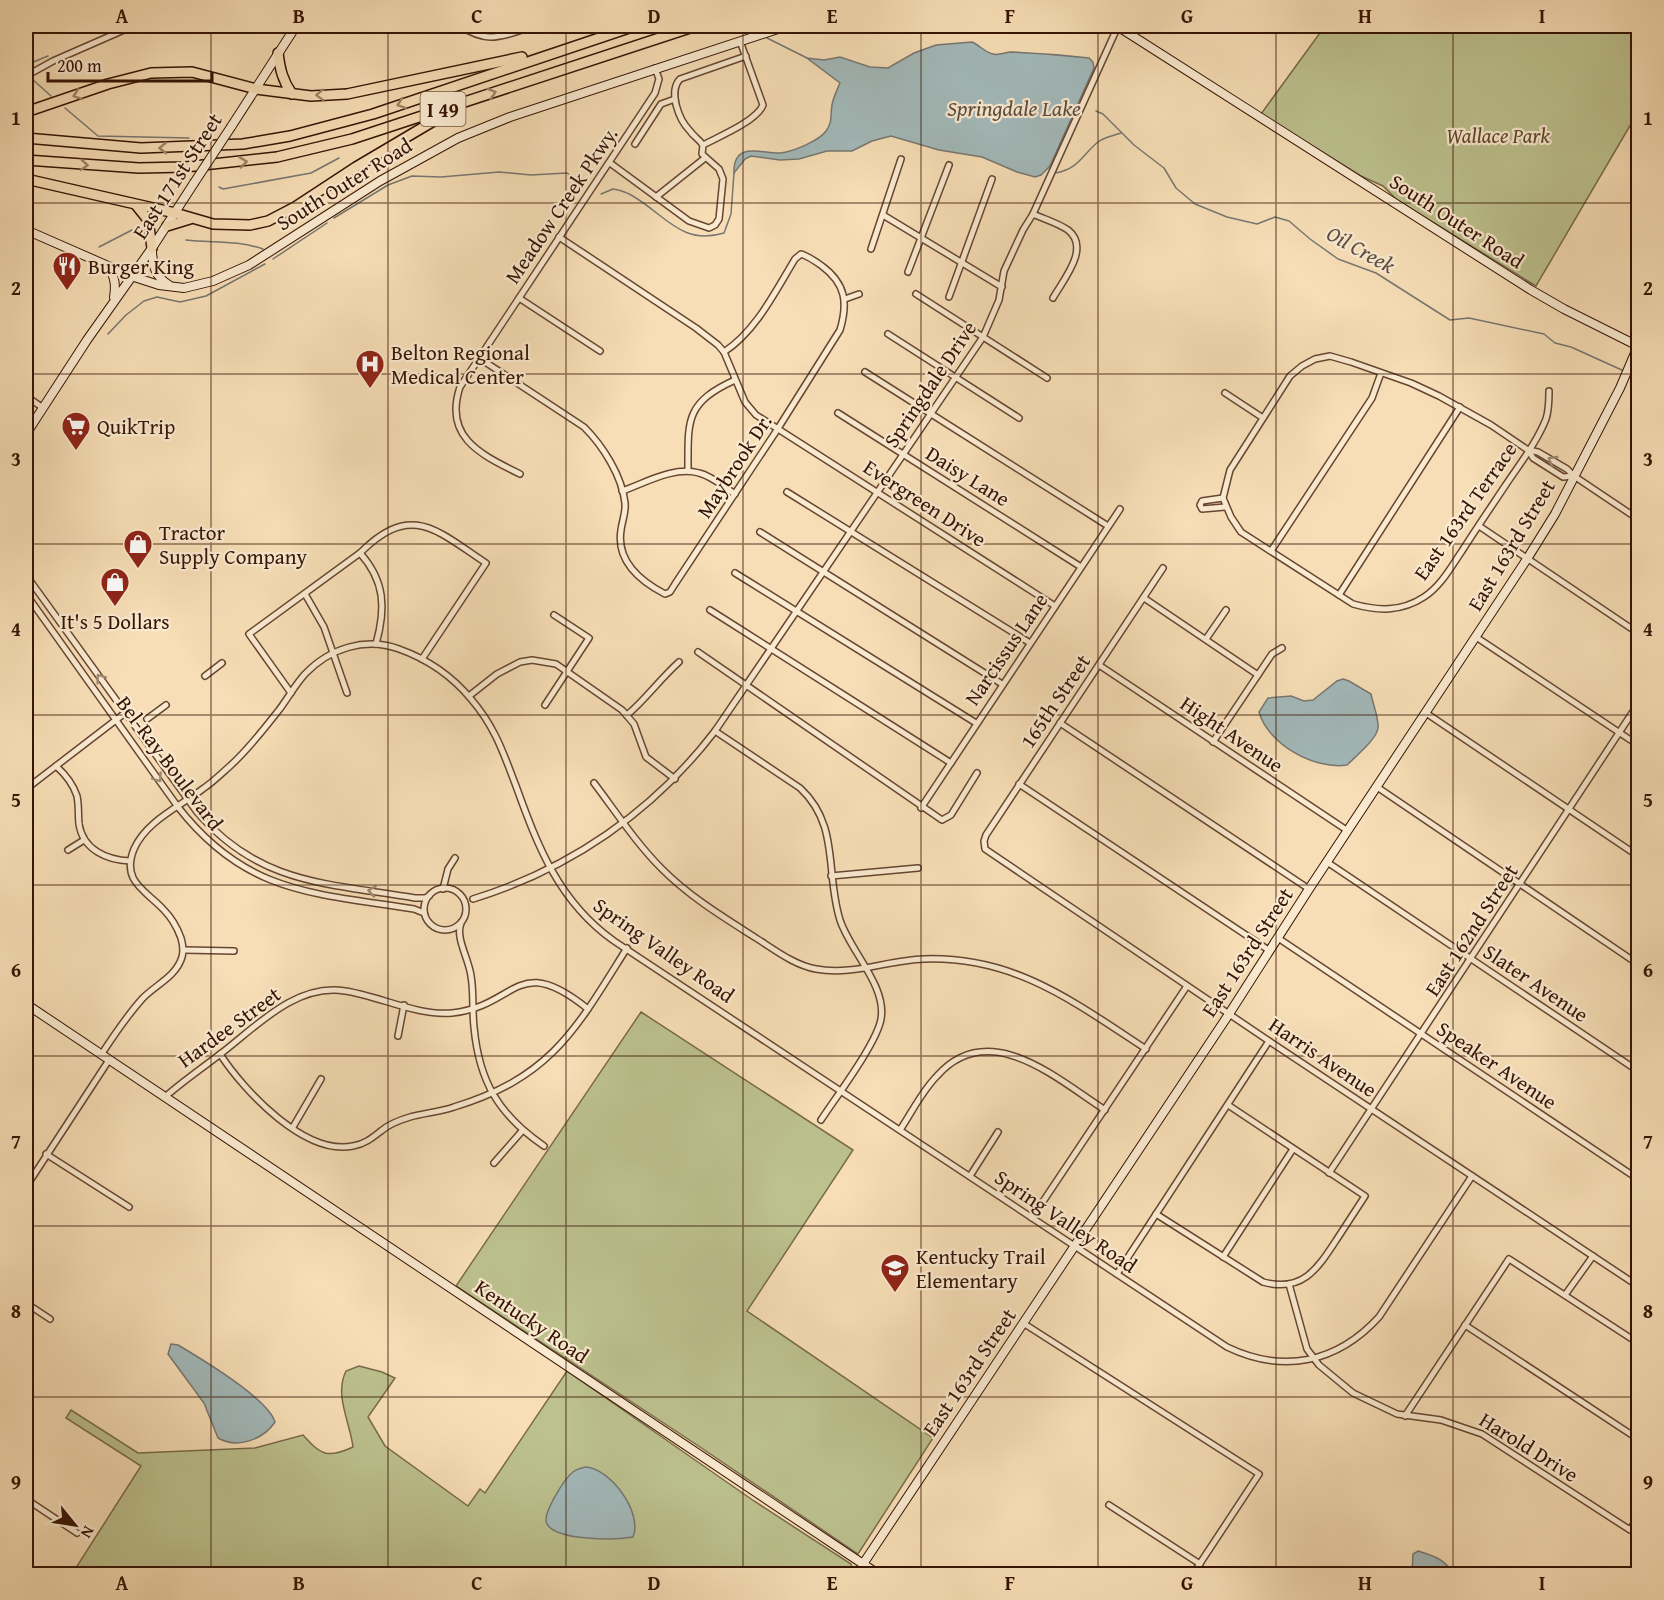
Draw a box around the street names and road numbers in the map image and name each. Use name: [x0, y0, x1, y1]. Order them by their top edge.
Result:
road number: I 49: [420, 92, 466, 126]
street label: East 171st Street: [125, 106, 230, 245]
street label: Meadow Creek Pkwy.: [497, 120, 625, 290]
street label: South Outer Road: [270, 129, 419, 238]
street label: South Outer Road: [1384, 166, 1531, 277]
street label: Springdale Drive: [876, 314, 984, 454]
street label: Maybrook Dr.: [689, 408, 779, 524]
street label: East 163rd Terrace: [1406, 435, 1524, 586]
street label: Daisy Lane: [920, 438, 1016, 514]
street label: Evergreen Drive: [857, 452, 993, 555]
street label: East 163rd Street: [1459, 473, 1563, 617]
street label: Narcissus Lane: [957, 586, 1055, 712]
street label: 165th Street: [1012, 647, 1098, 754]
street label: Hight Avenue: [1174, 688, 1290, 780]
street label: Bel-Ray Boulevard: [109, 689, 231, 837]
street label: East 162nd Street: [1417, 857, 1526, 1002]
street label: East 163rd Street: [1194, 881, 1301, 1023]
street label: Spring Valley Road: [587, 890, 742, 1011]
street label: Slater Avenue: [1477, 936, 1595, 1030]
street label: Hardee Street: [171, 979, 288, 1075]
street label: Harris Avenue: [1263, 1009, 1383, 1105]
street label: Speaker Avenue: [1431, 1013, 1564, 1117]
street label: Spring Valley Road: [988, 1162, 1144, 1281]
street label: Kentucky Road: [469, 1271, 596, 1371]
street label: East 163rd Street: [915, 1301, 1024, 1442]
street label: Harold Drive: [1473, 1404, 1585, 1490]

